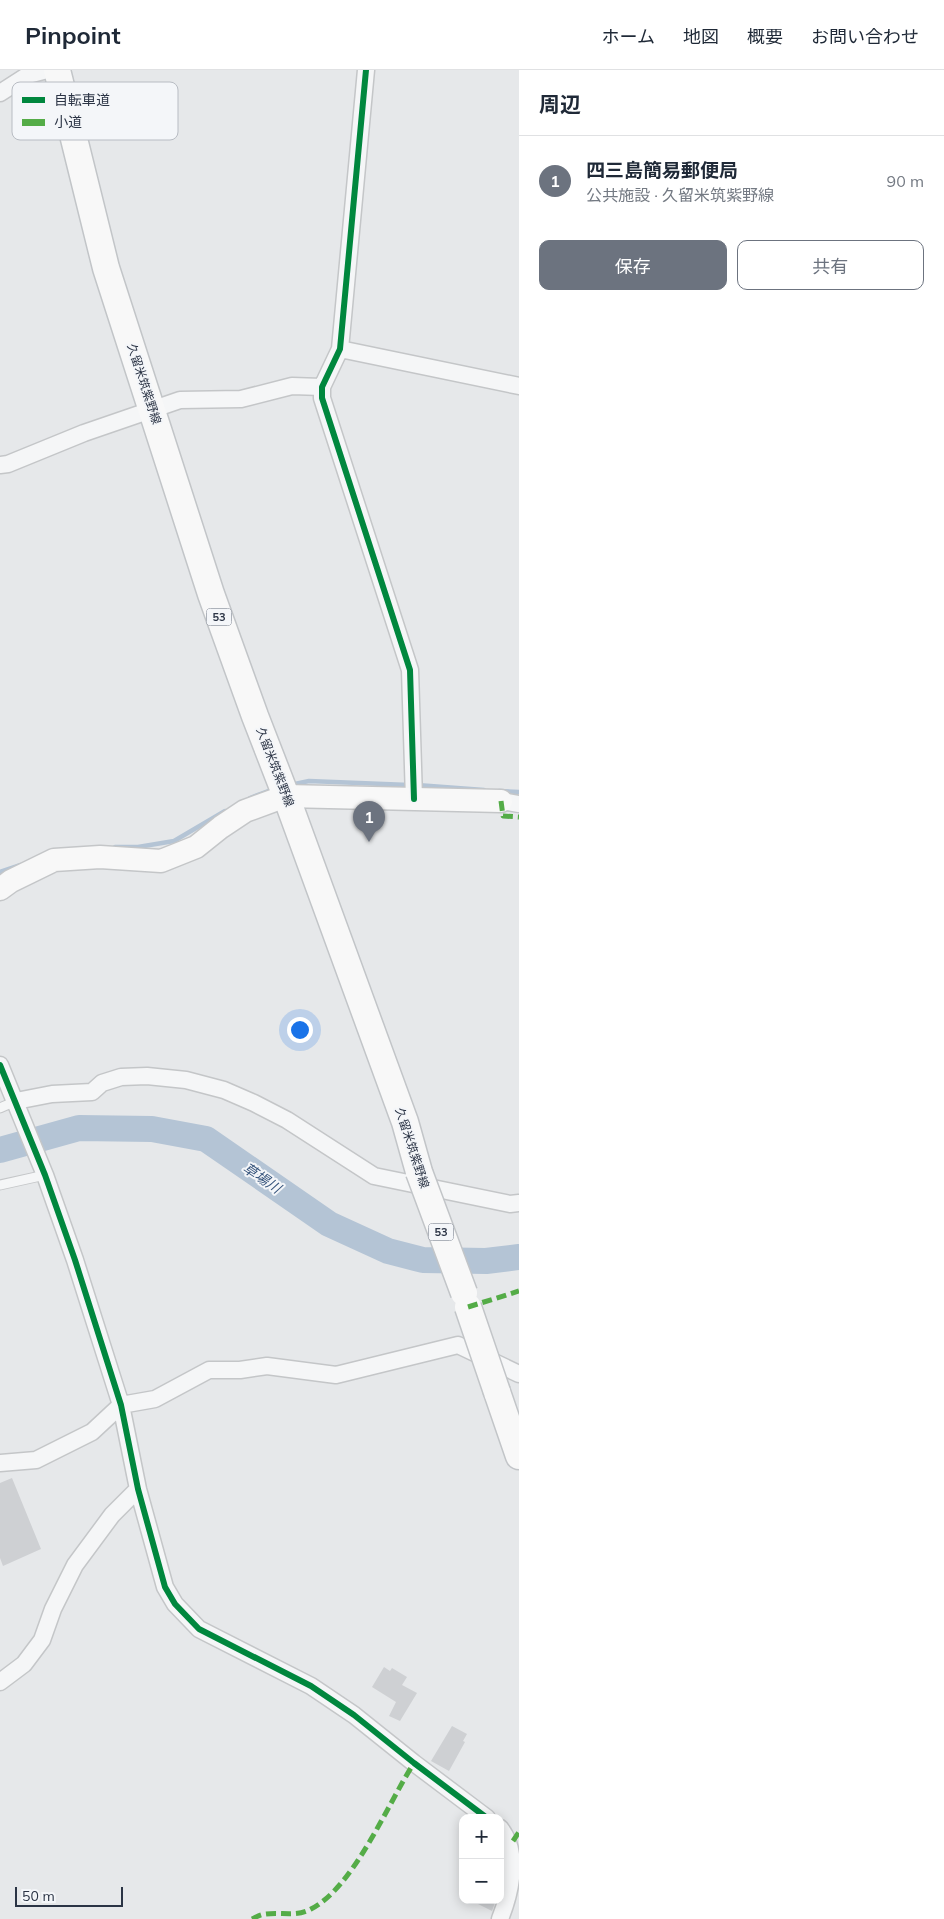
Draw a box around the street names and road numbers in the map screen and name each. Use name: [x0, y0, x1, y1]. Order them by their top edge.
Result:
street label: 久留米筑紫野線: [124, 342, 165, 426]
road number: 53: [206, 608, 232, 626]
street label: 久留米筑紫野線: [253, 725, 298, 809]
street label: 久留米筑紫野線: [392, 1106, 433, 1190]
road number: 53: [428, 1224, 454, 1240]

